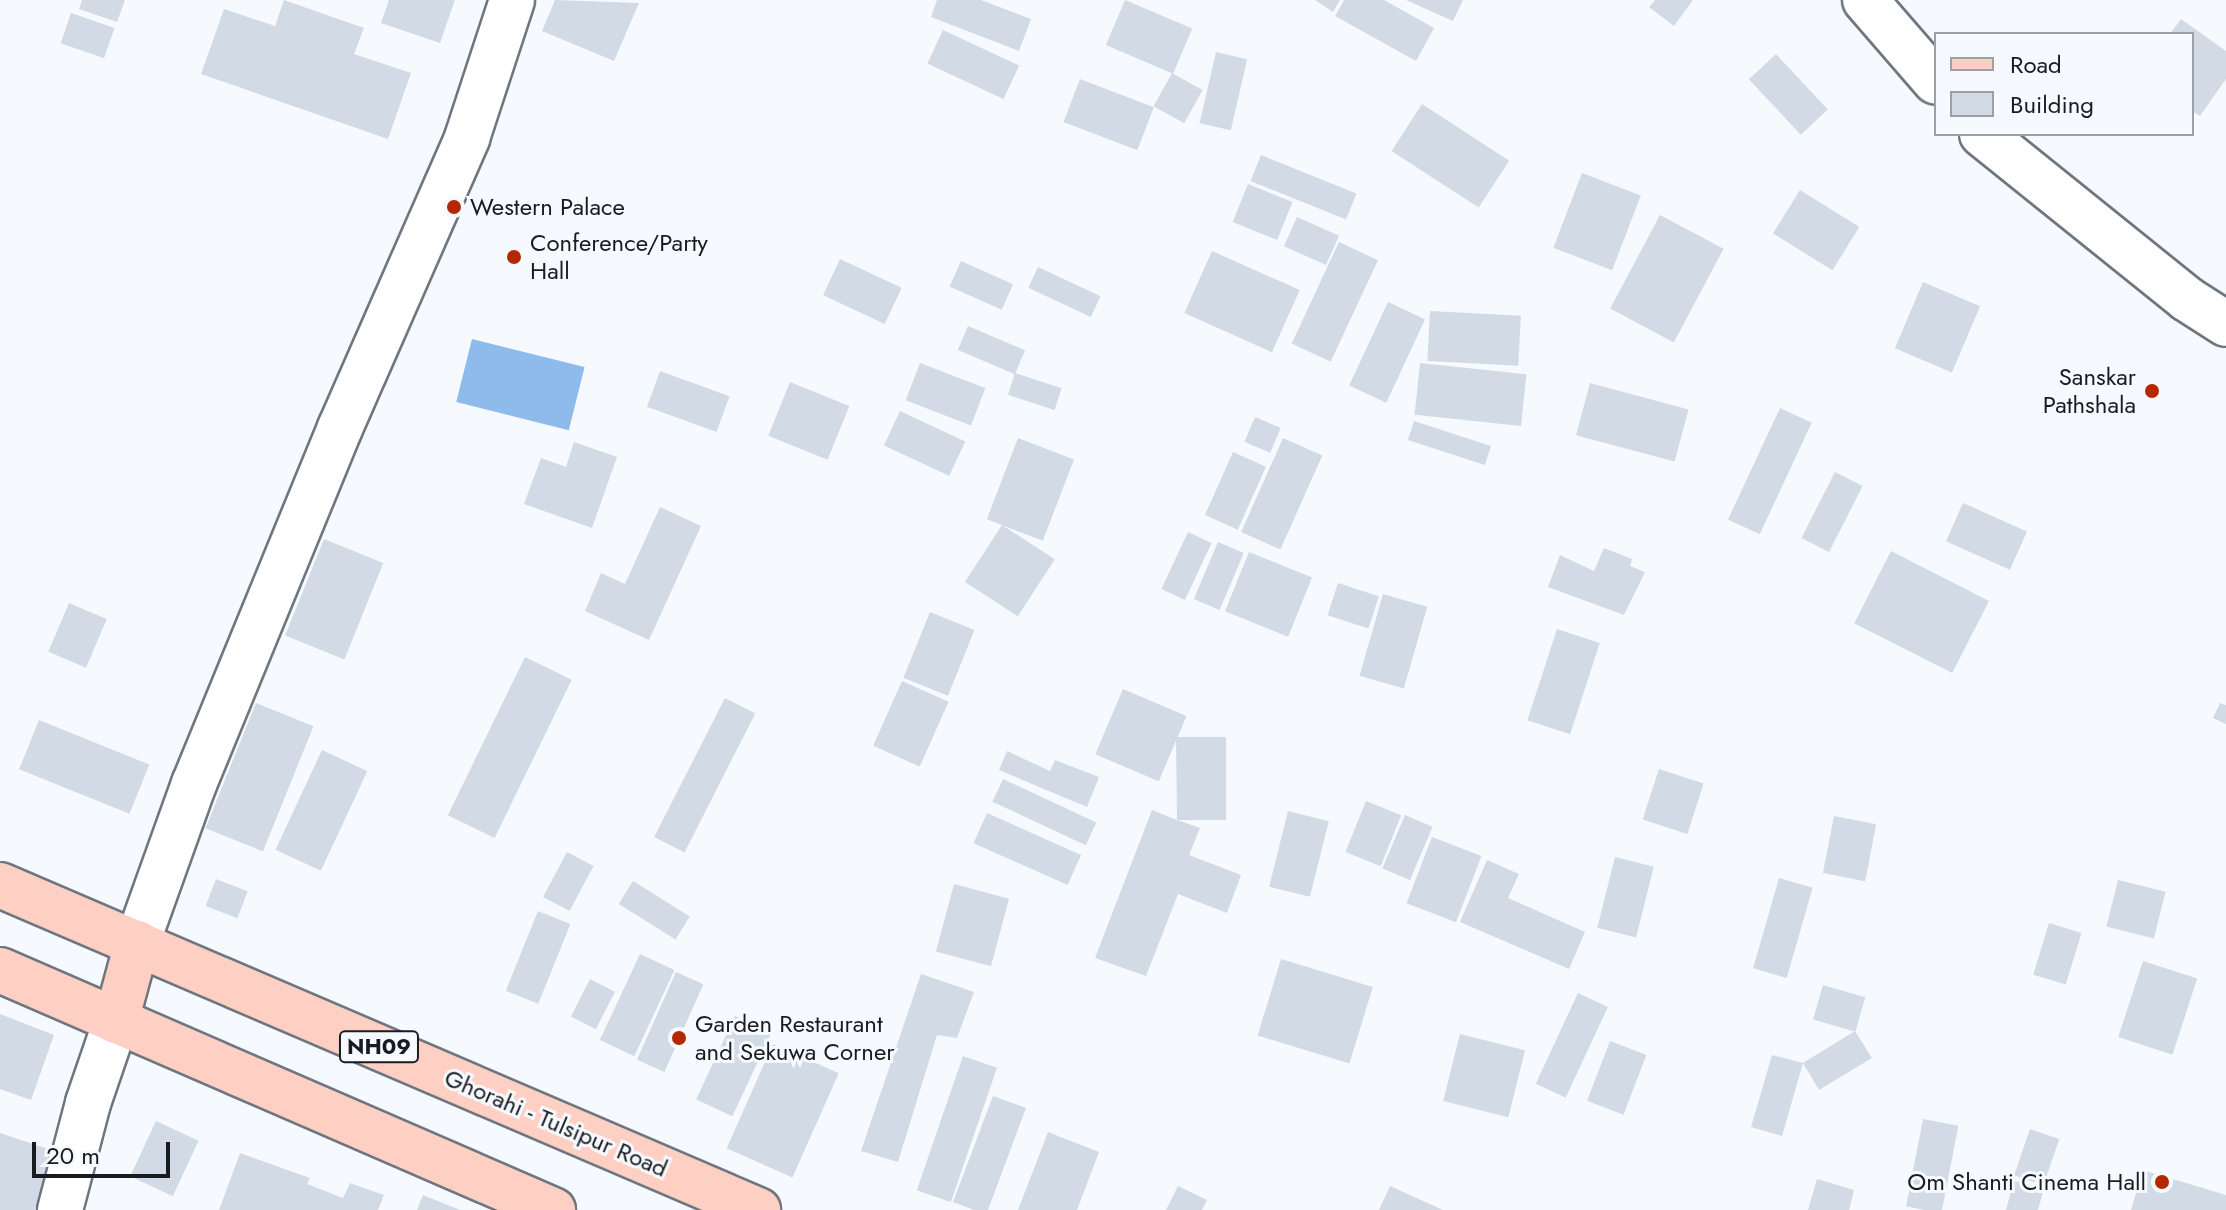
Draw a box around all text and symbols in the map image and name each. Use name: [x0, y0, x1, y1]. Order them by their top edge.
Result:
legend: [1934, 32, 2194, 136]
text: Road: [2010, 47, 2062, 82]
text: Building: [2010, 87, 2094, 122]
place label: Western Palace: [470, 193, 625, 221]
marker: Western Palace: [445, 198, 463, 216]
place label: Conference/Party Hall: [530, 229, 708, 285]
marker: Conference/Party Hall: [505, 248, 523, 266]
place label: Sanskar Pathshala: [2043, 363, 2136, 419]
marker: Sanskar Pathshala: [2143, 382, 2161, 400]
place label: Garden Restaurant and Sekuwa Corner: [695, 1010, 894, 1066]
road number: NH09: [337, 1029, 421, 1065]
marker: Garden Restaurant and Sekuwa Corner: [670, 1029, 688, 1047]
street label: Ghorahi - Tulsipur Road: [440, 1063, 672, 1183]
scale bar: [36, 1126, 174, 1176]
text: 20 m: [46, 1138, 100, 1173]
place label: Om Shanti Cinema Hall: [1907, 1168, 2146, 1196]
marker: Om Shanti Cinema Hall: [2153, 1173, 2171, 1191]

